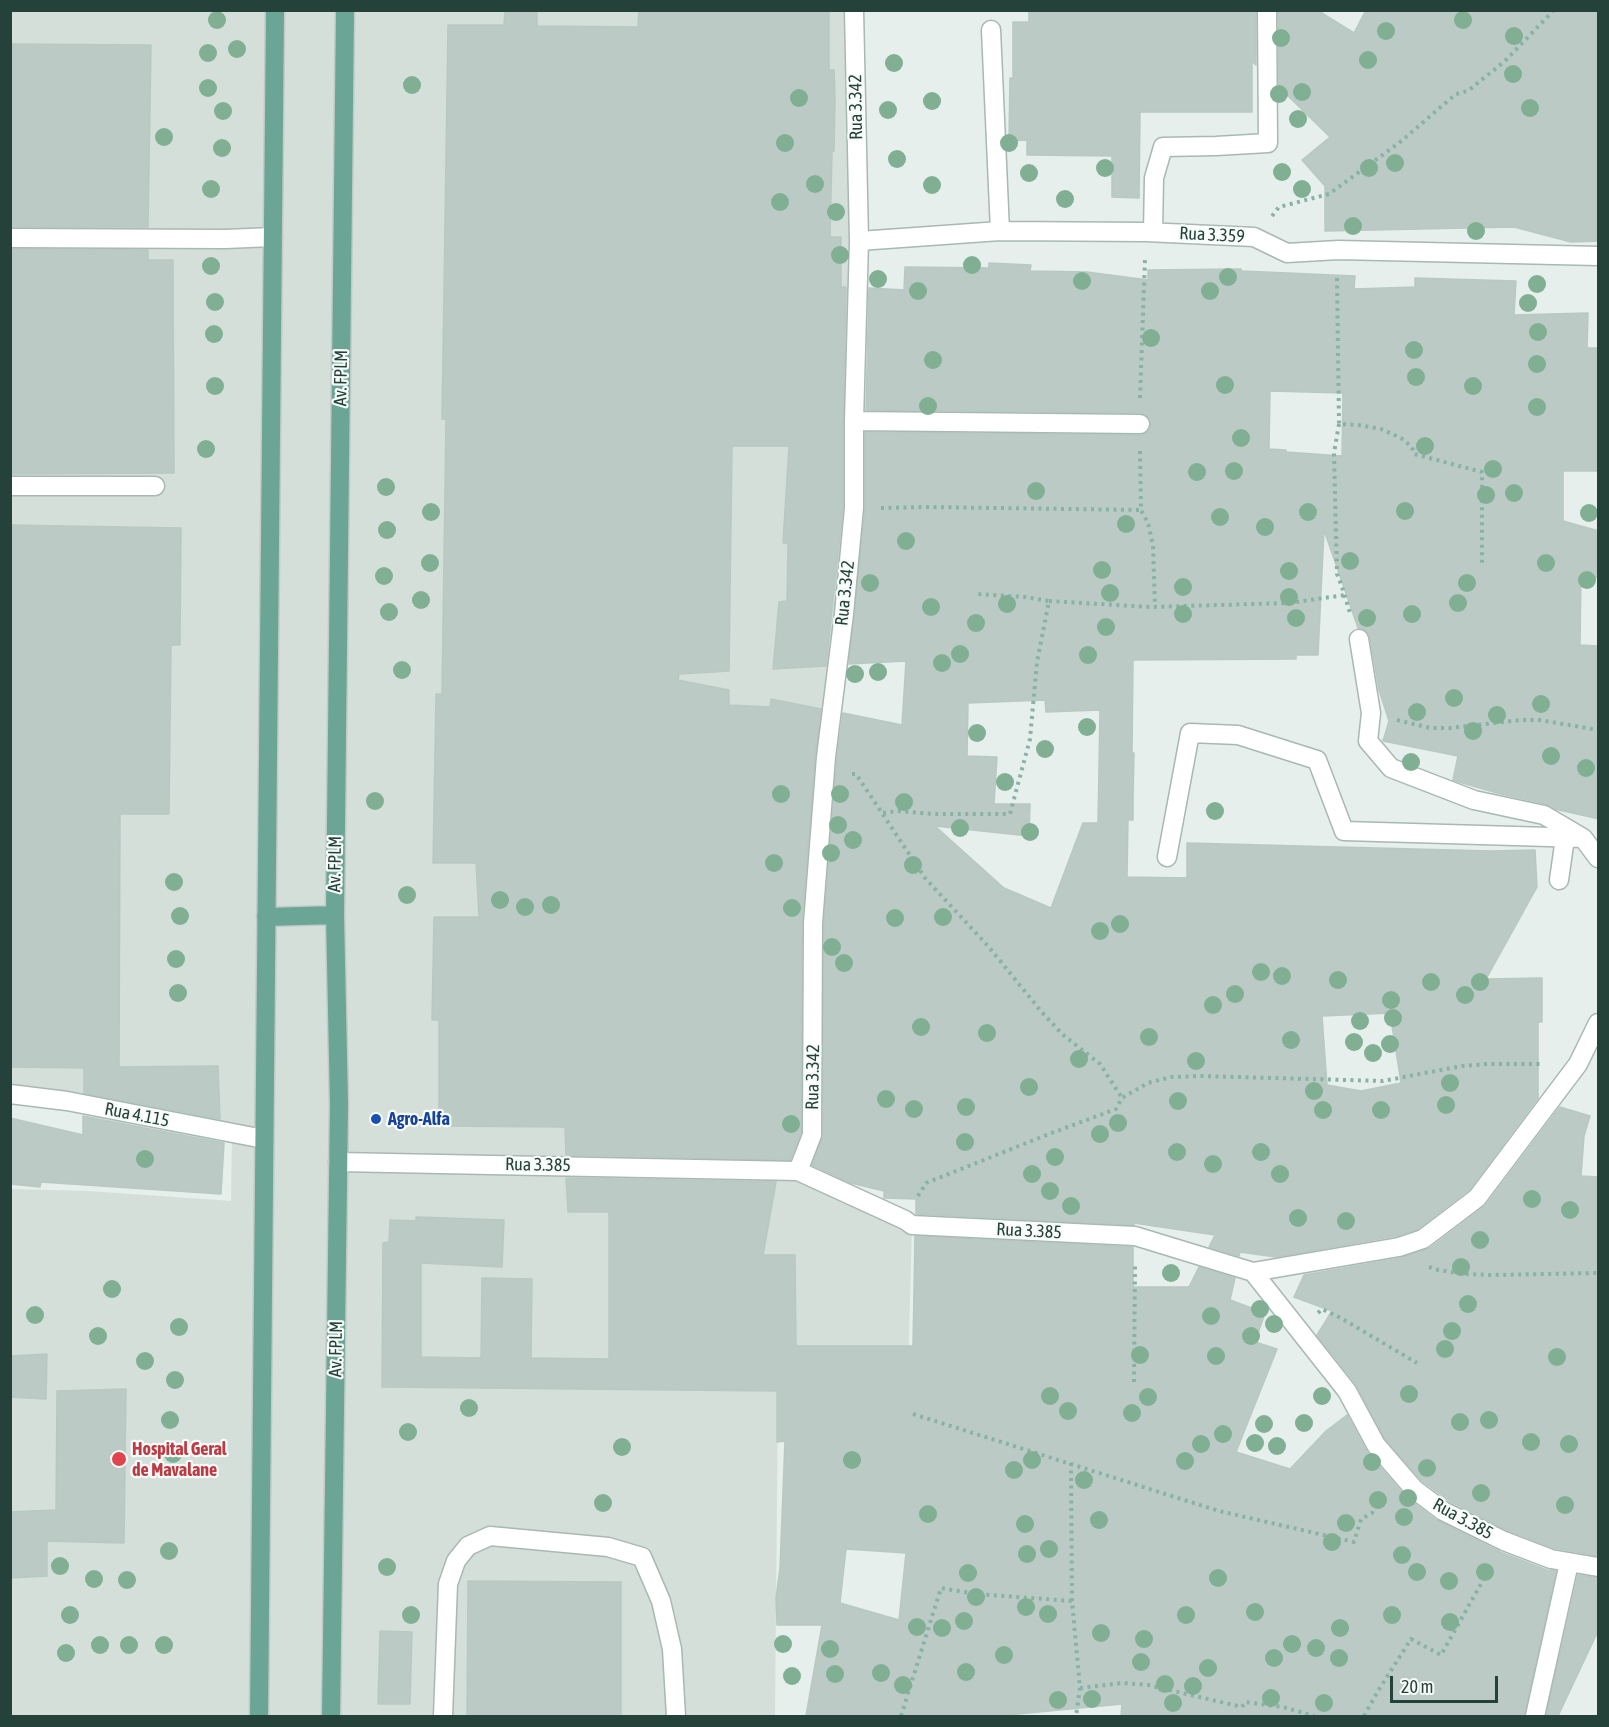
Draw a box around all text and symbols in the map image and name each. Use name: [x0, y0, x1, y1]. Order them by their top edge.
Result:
street label: Rua 3.342: [845, 74, 867, 140]
street label: Rua 3.359: [1179, 222, 1245, 248]
street label: Av. FPLM: [330, 350, 352, 406]
street label: Rua 3.342: [831, 559, 859, 627]
street label: Av. FPLM: [324, 836, 346, 892]
street label: Rua 3.342: [802, 1044, 824, 1110]
street label: Rua 4.115: [103, 1098, 171, 1132]
place label: Agro-Alfa: [388, 1108, 450, 1130]
marker: Agro-Alfa: [369, 1112, 383, 1126]
street label: Rua 3.385: [505, 1154, 571, 1176]
street label: Rua 3.385: [996, 1218, 1062, 1244]
street label: Av. FPLM: [325, 1321, 347, 1377]
place label: Hospital Geral de Mavalane: [132, 1438, 227, 1480]
marker: Hospital Geral de Mavalane: [110, 1450, 128, 1468]
street label: Rua 3.385: [1429, 1494, 1497, 1544]
scale bar: [1393, 1664, 1501, 1702]
text: 20 m: [1401, 1676, 1433, 1697]

